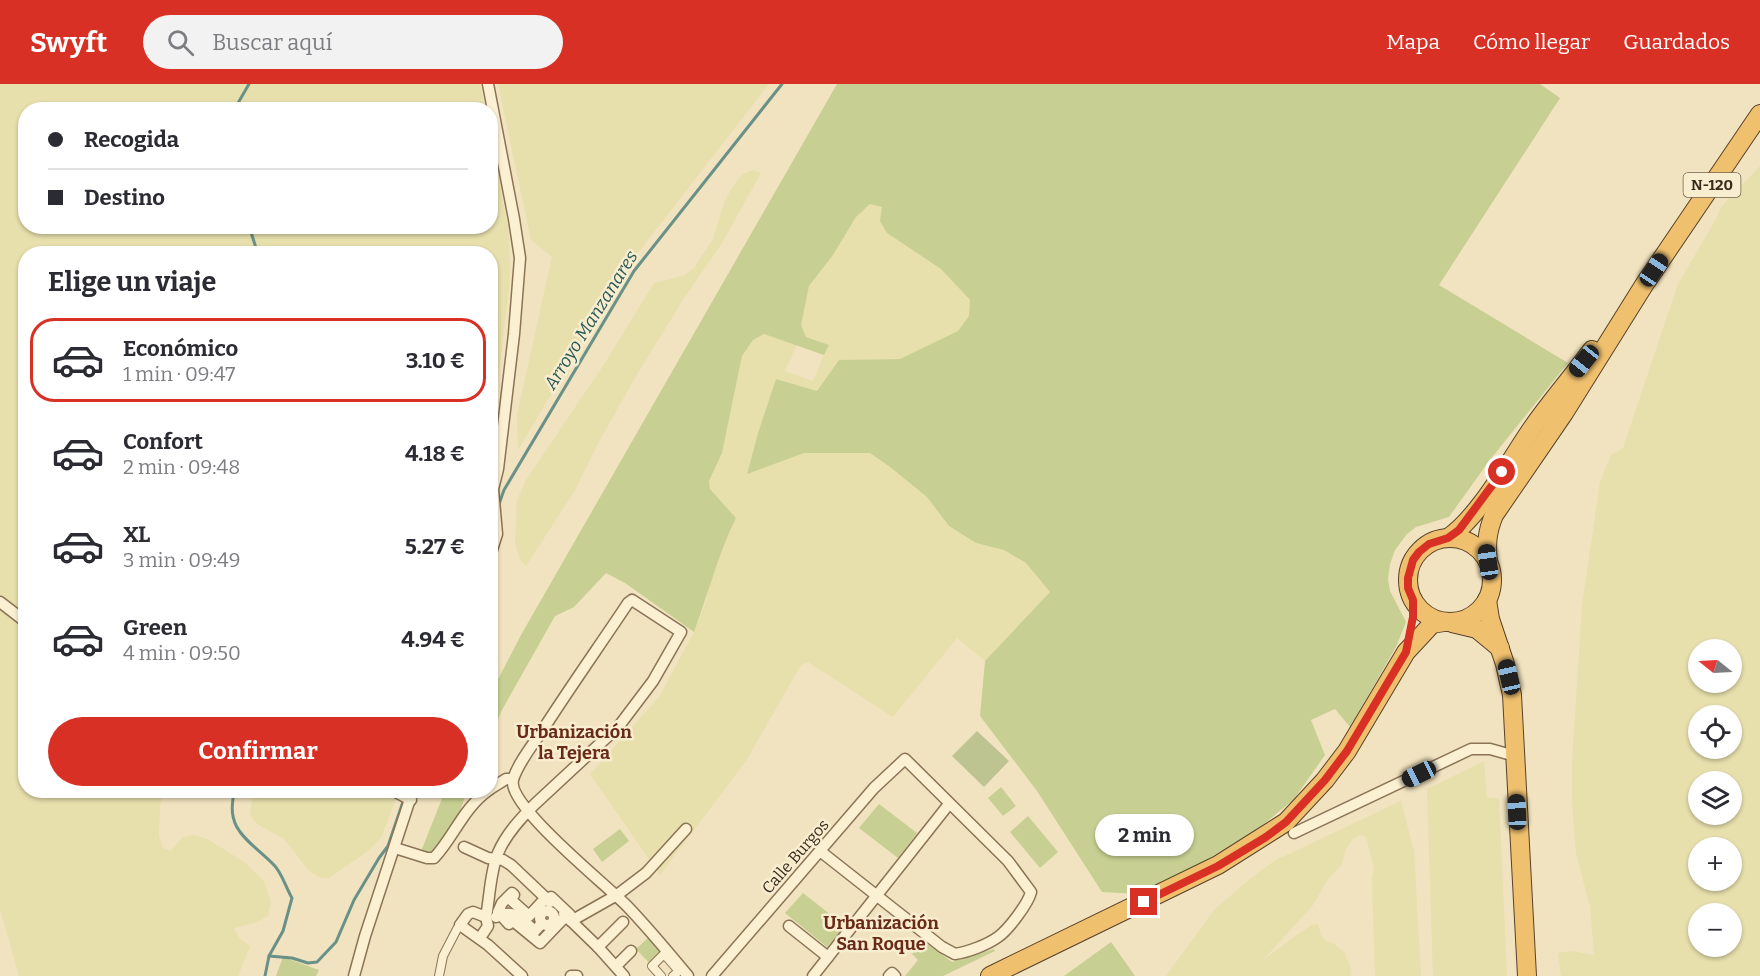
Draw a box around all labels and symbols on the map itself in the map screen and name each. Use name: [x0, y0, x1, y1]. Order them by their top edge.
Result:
road number: N-120: [1684, 173, 1740, 197]
water label: Arroyo Manzanares: [539, 246, 643, 394]
car: [1636, 250, 1672, 290]
car: [1566, 341, 1602, 381]
route start: [1488, 458, 1515, 485]
car: [1477, 543, 1499, 581]
north arrow: [1688, 639, 1742, 693]
car: [1496, 657, 1522, 697]
district label: Urbanización la Tejera: [516, 721, 632, 764]
car: [1399, 758, 1439, 790]
car: [1507, 794, 1527, 830]
street label: Calle Burgos: [758, 815, 833, 897]
callout: 2 min: [1094, 815, 1194, 857]
route end: [1130, 888, 1157, 915]
district label: Urbanización San Roque: [823, 912, 939, 955]

